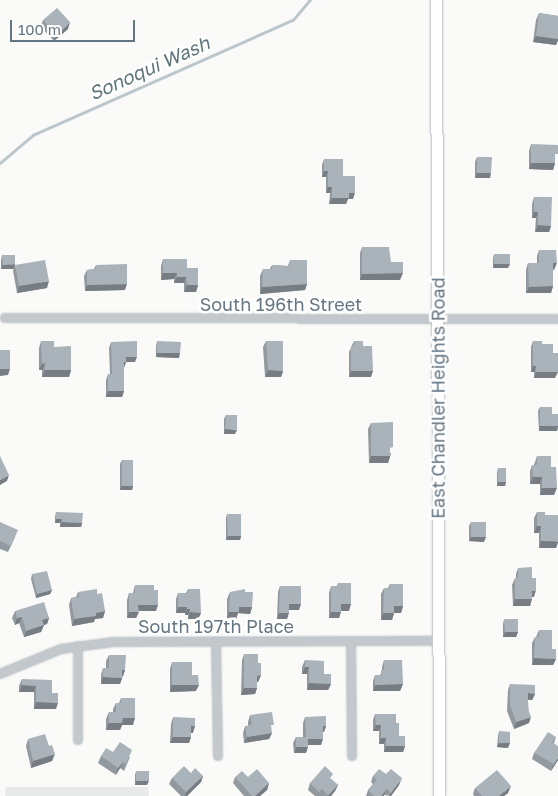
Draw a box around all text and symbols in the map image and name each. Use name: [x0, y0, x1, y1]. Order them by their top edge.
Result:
scale bar: [12, 10, 138, 42]
text: 100 m: [18, 20, 61, 38]
water label: Sonoqui Wash: [85, 31, 213, 105]
street label: East Chandler Heights Road: [427, 277, 449, 519]
street label: South 196th Street: [200, 293, 362, 315]
street label: South 197th Place: [138, 615, 294, 637]

